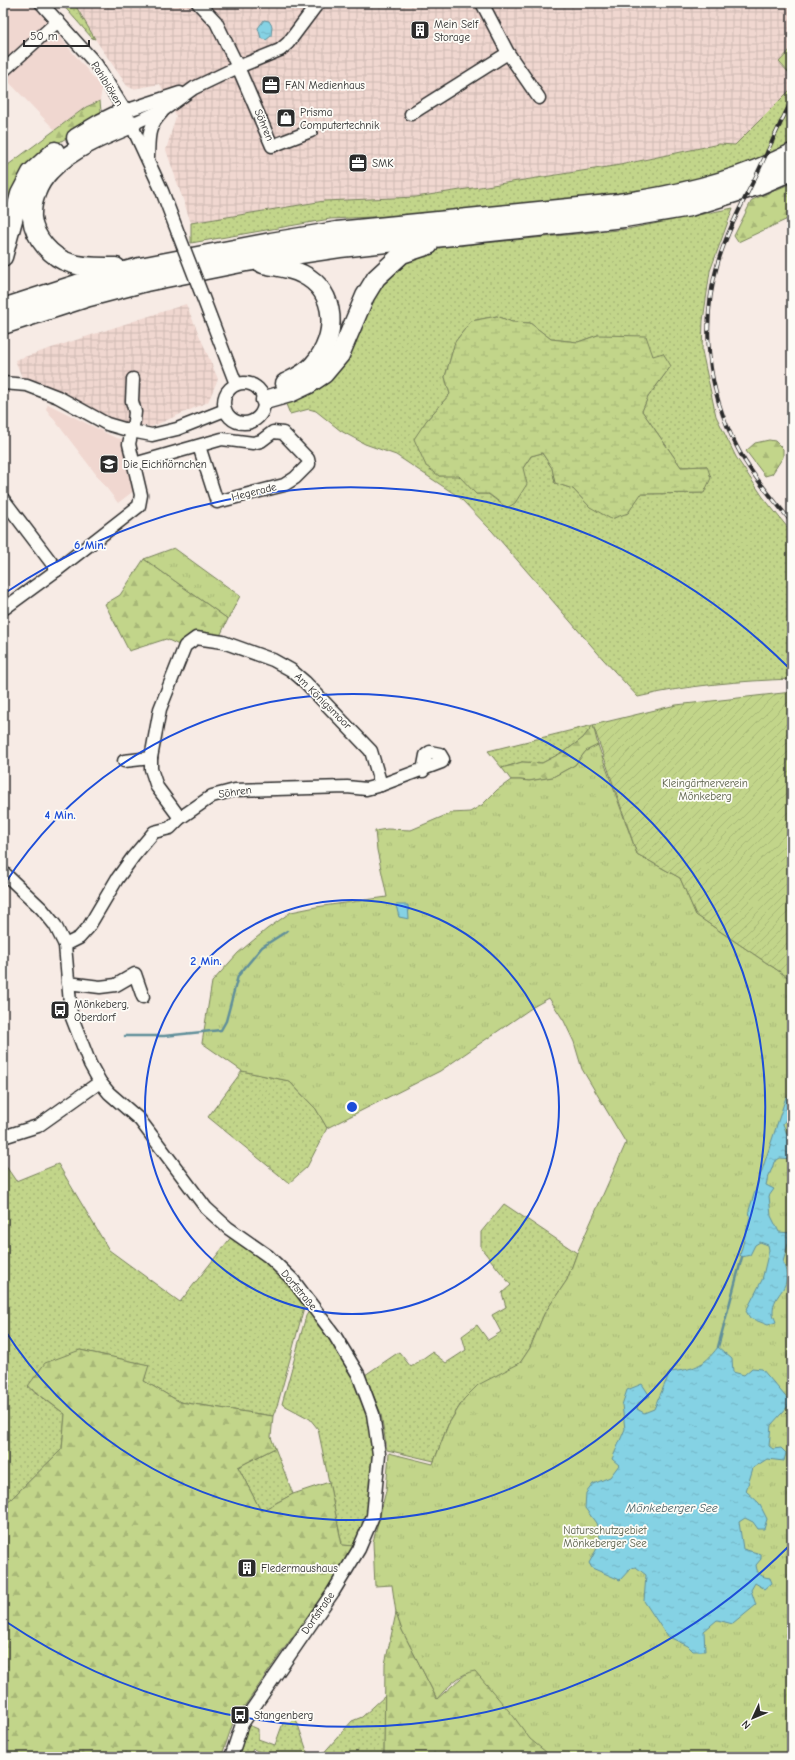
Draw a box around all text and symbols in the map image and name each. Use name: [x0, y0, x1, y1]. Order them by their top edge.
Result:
place label: Mein Self Storage: [434, 18, 479, 44]
building icon: Mein Self Storage: [409, 19, 431, 41]
scale bar: [24, 22, 89, 48]
text: 50 m: [30, 29, 58, 43]
street label: Pahlblöken: [88, 59, 126, 109]
office icon: FAN Medienhaus: [260, 74, 282, 96]
place label: FAN Medienhaus: [285, 79, 365, 92]
place label: Prisma Computertechnik: [300, 106, 380, 132]
street label: Söhren: [251, 107, 277, 143]
shop icon: Prisma Computertechnik: [275, 107, 297, 129]
office icon: SMK: [347, 152, 369, 174]
place label: SMK: [372, 157, 393, 170]
school or university icon: Die Eichhörnchen: [98, 453, 120, 475]
place label: Die Eichhörnchen: [123, 458, 207, 471]
street label: Hegerade: [230, 480, 278, 504]
text: 6 Min.: [74, 538, 106, 552]
street label: Am Königsmoor: [292, 670, 355, 733]
park label: Kleingärtnerverein Mönkeberg: [662, 777, 748, 803]
street label: Söhren: [217, 783, 253, 801]
text: 4 Min.: [44, 808, 76, 822]
text: 2 Min.: [190, 954, 222, 968]
place label: Mönkeberg, Oberdorf: [74, 998, 129, 1024]
bus stop icon: Mönkeberg, Oberdorf: [49, 999, 71, 1021]
centre of rings: [345, 1100, 359, 1114]
street label: Dorfstraße: [278, 1267, 320, 1313]
water label: Mönkeberger See: [625, 1501, 718, 1515]
park label: Naturschutzgebiet Mönkeberger See: [563, 1524, 648, 1550]
building icon: Fledermaushaus: [236, 1557, 258, 1579]
place label: Fledermaushaus: [261, 1562, 338, 1575]
street label: Dorfstraße: [299, 1589, 338, 1637]
north arrow: [733, 1698, 773, 1738]
bus stop icon: Stangenberg: [229, 1704, 251, 1726]
place label: Stangenberg: [254, 1709, 313, 1722]
text: N: [739, 1717, 753, 1732]

